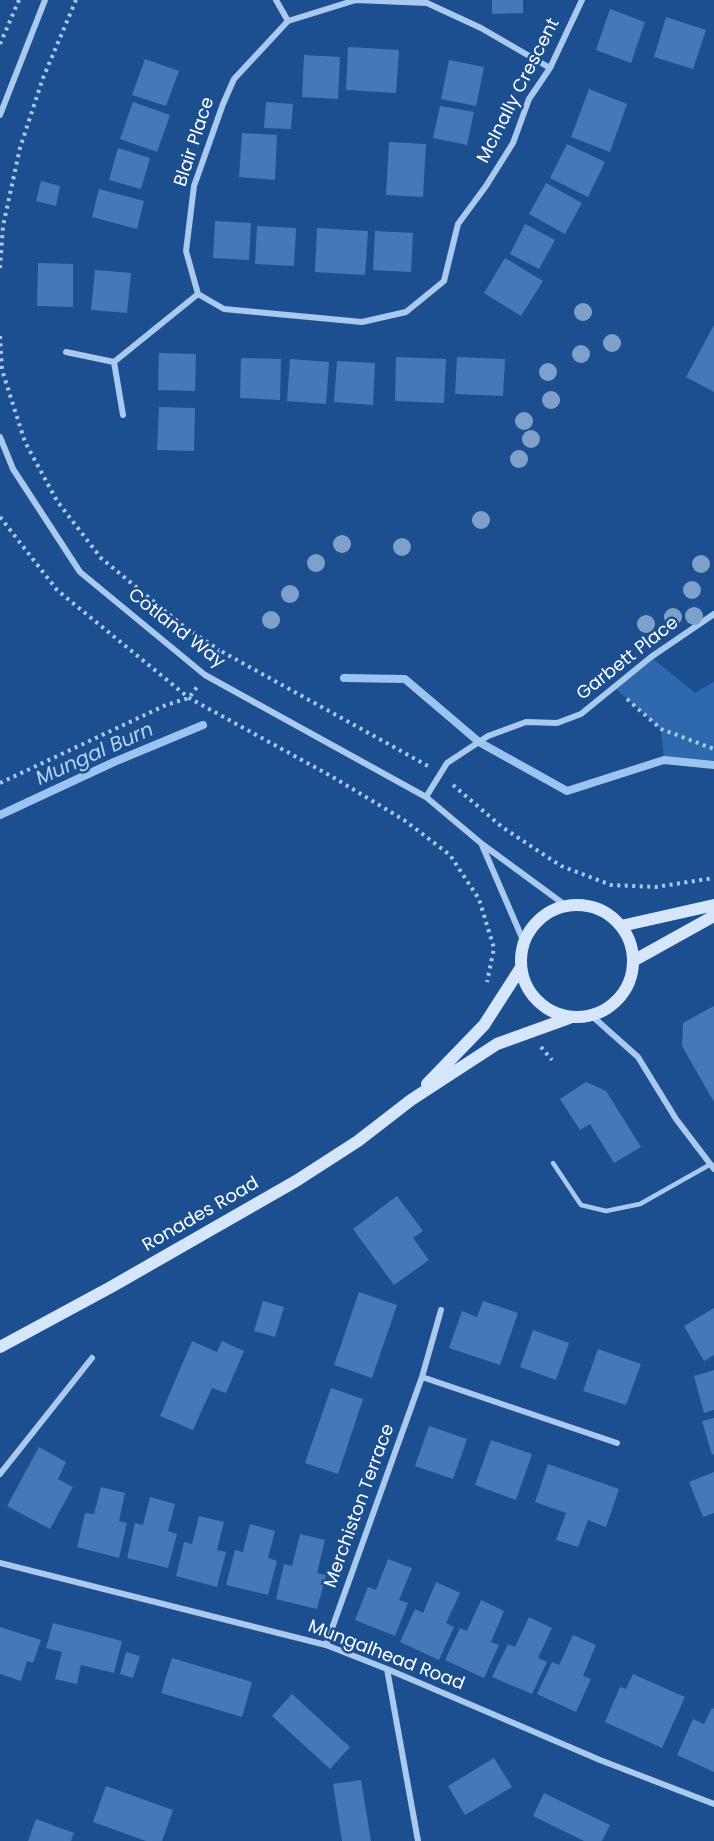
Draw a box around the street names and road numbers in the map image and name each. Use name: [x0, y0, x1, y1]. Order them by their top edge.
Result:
street label: McInally Crescent: [473, 15, 565, 167]
street label: Blair Place: [170, 95, 220, 189]
street label: Cotland Way: [123, 584, 229, 674]
street label: Garbett Place: [573, 613, 683, 705]
street label: Ronades Road: [139, 1173, 263, 1257]
street label: Merchiston Terrace: [320, 1421, 400, 1591]
street label: Mungalhead Road: [305, 1616, 467, 1696]

